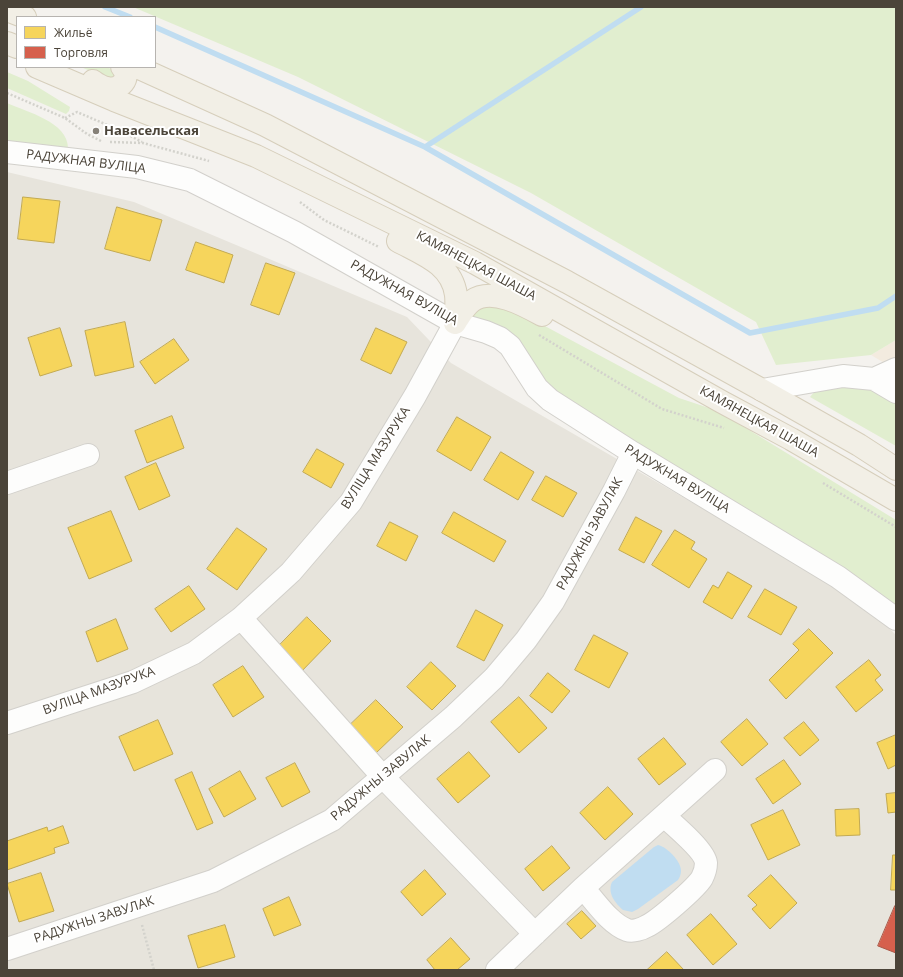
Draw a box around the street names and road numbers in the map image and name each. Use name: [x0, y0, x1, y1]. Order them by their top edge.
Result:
street label: РАДУЖНАЯ ВУЛІЦА: [25, 147, 147, 177]
street label: КАМЯНЕЦКАЯ ШАША: [413, 228, 539, 304]
street label: РАДУЖНАЯ ВУЛІЦА: [348, 257, 460, 329]
street label: КАМЯНЕЦКАЯ ШАША: [697, 383, 821, 461]
street label: ВУЛІЦА МАЗУРУКА: [338, 404, 414, 512]
street label: РАДУЖНАЯ ВУЛІЦА: [621, 441, 733, 517]
street label: РАДУЖНЫ ЗАВУЛАК: [554, 475, 626, 593]
street label: ВУЛІЦА МАЗУРУКА: [41, 664, 157, 718]
street label: РАДУЖНЫ ЗАВУЛАК: [328, 732, 434, 824]
street label: РАДУЖНЫ ЗАВУЛАК: [32, 893, 156, 947]

